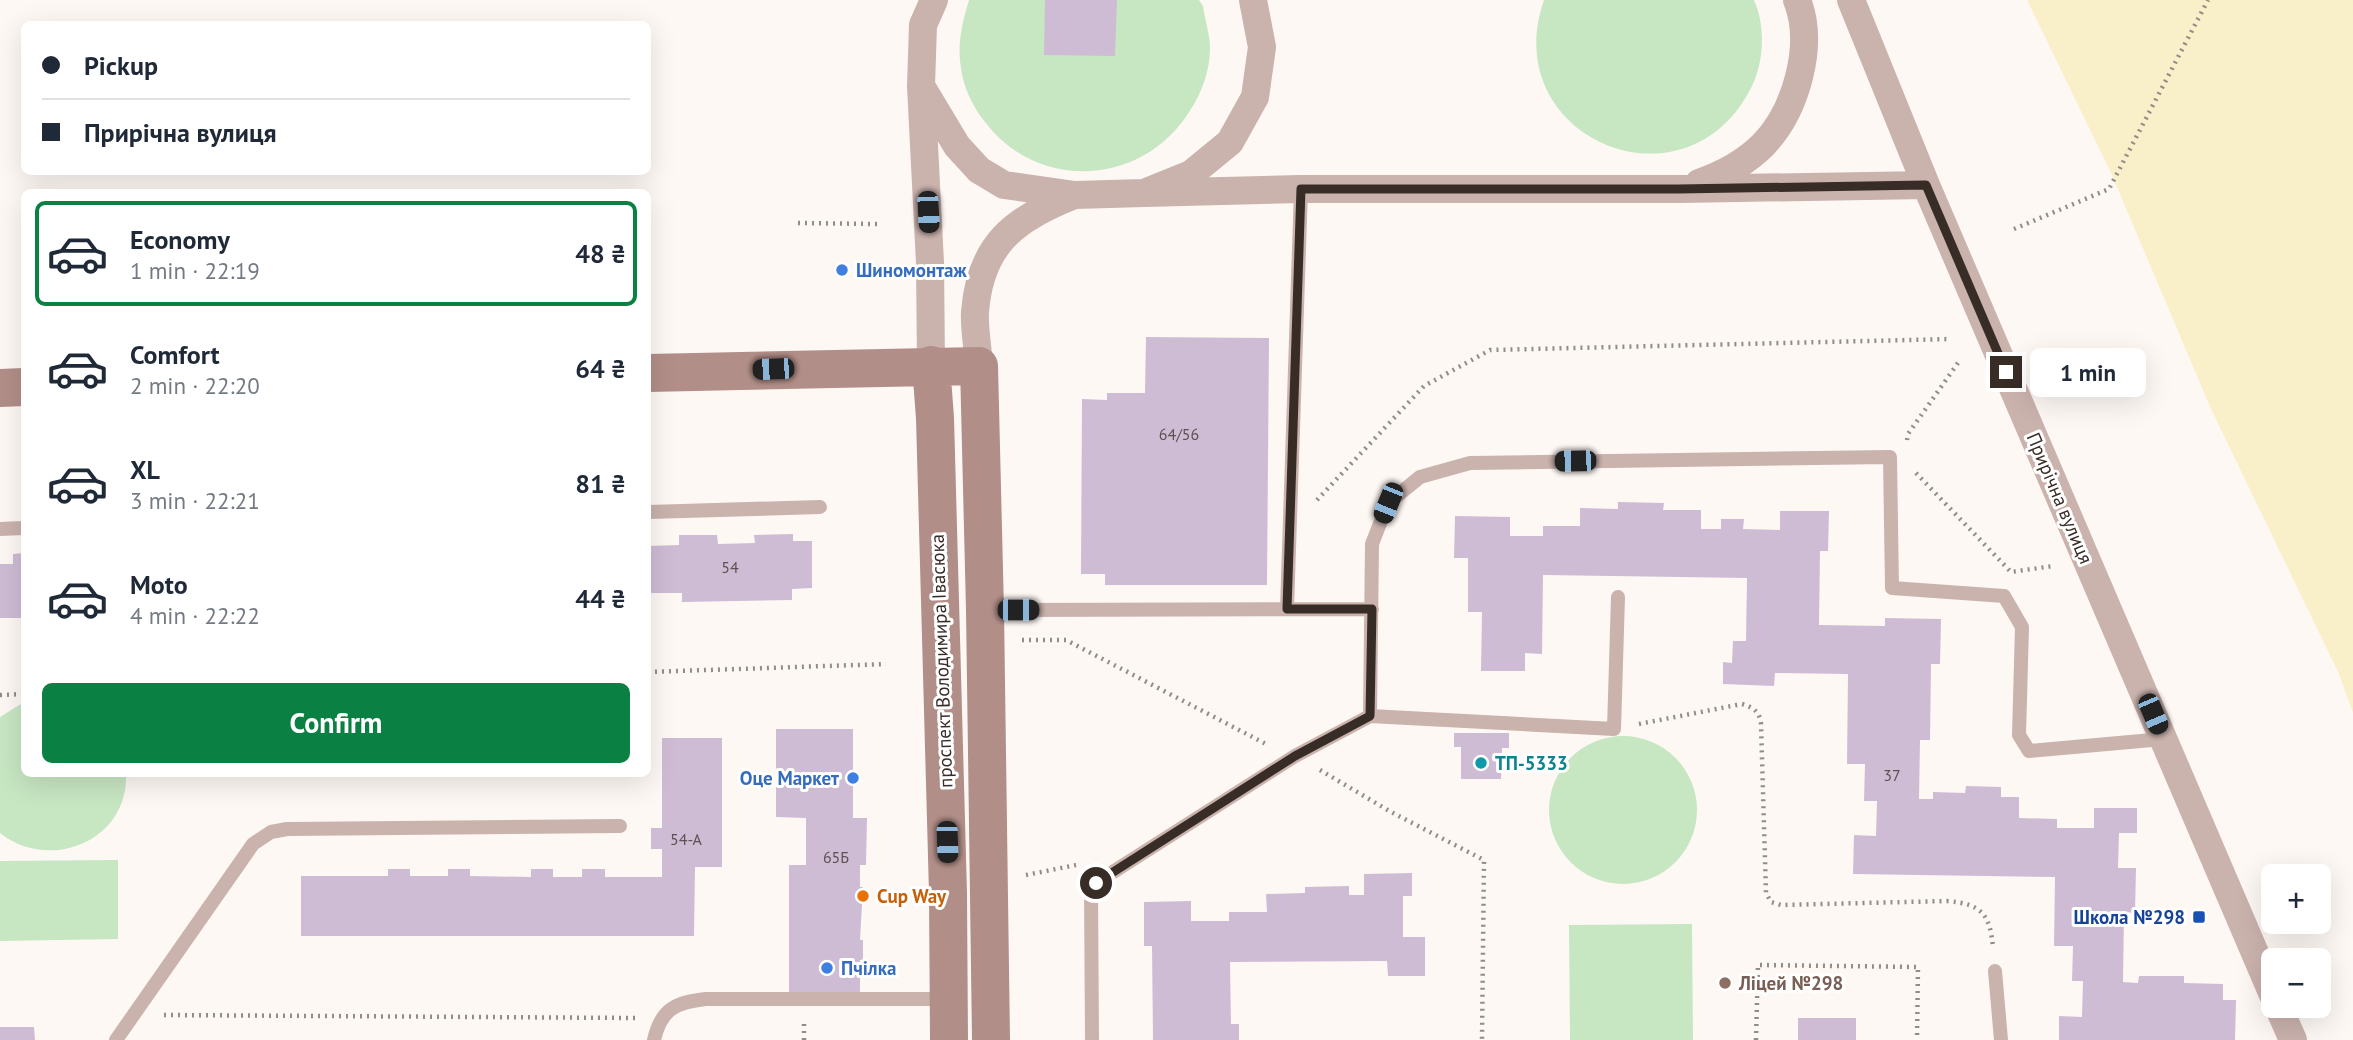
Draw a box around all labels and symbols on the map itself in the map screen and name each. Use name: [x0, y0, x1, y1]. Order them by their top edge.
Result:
car: [917, 190, 940, 234]
place label: Шиномонтаж: [856, 258, 968, 282]
marker: Шиномонтаж: [834, 262, 850, 278]
callout: 1 min: [2030, 348, 2146, 396]
route end: [1990, 356, 2022, 388]
car: [752, 358, 795, 380]
house number: 64/56: [1159, 424, 1199, 444]
street label: Прирічна вулиця: [2022, 429, 2098, 567]
car: [1554, 450, 1597, 472]
car: [1371, 480, 1406, 526]
street label: проспект Володимира Івасюка: [925, 534, 957, 788]
house number: 54: [721, 557, 739, 577]
car: [998, 600, 1040, 621]
car: [2136, 691, 2171, 737]
place label: ТП-5333: [1495, 751, 1568, 775]
marker: ТП-5333: [1473, 755, 1489, 771]
house number: 37: [1883, 765, 1901, 785]
place label: Оце Маркет: [740, 766, 839, 790]
marker: Оце Маркет: [845, 770, 861, 786]
car: [936, 821, 959, 863]
house number: 54-А: [670, 829, 703, 849]
house number: 65Б: [823, 847, 849, 867]
route start: [1080, 867, 1112, 899]
place label: Cup Way: [877, 884, 947, 908]
marker: Cup Way: [855, 888, 871, 904]
place label: Школа №298: [2074, 905, 2185, 929]
marker: Школа №298: [2191, 909, 2207, 925]
place label: Пчілка: [841, 956, 896, 980]
marker: Пчілка: [819, 960, 835, 976]
place label: Ліцей №298: [1738, 971, 1843, 995]
marker: Ліцей №298: [1717, 975, 1733, 991]

